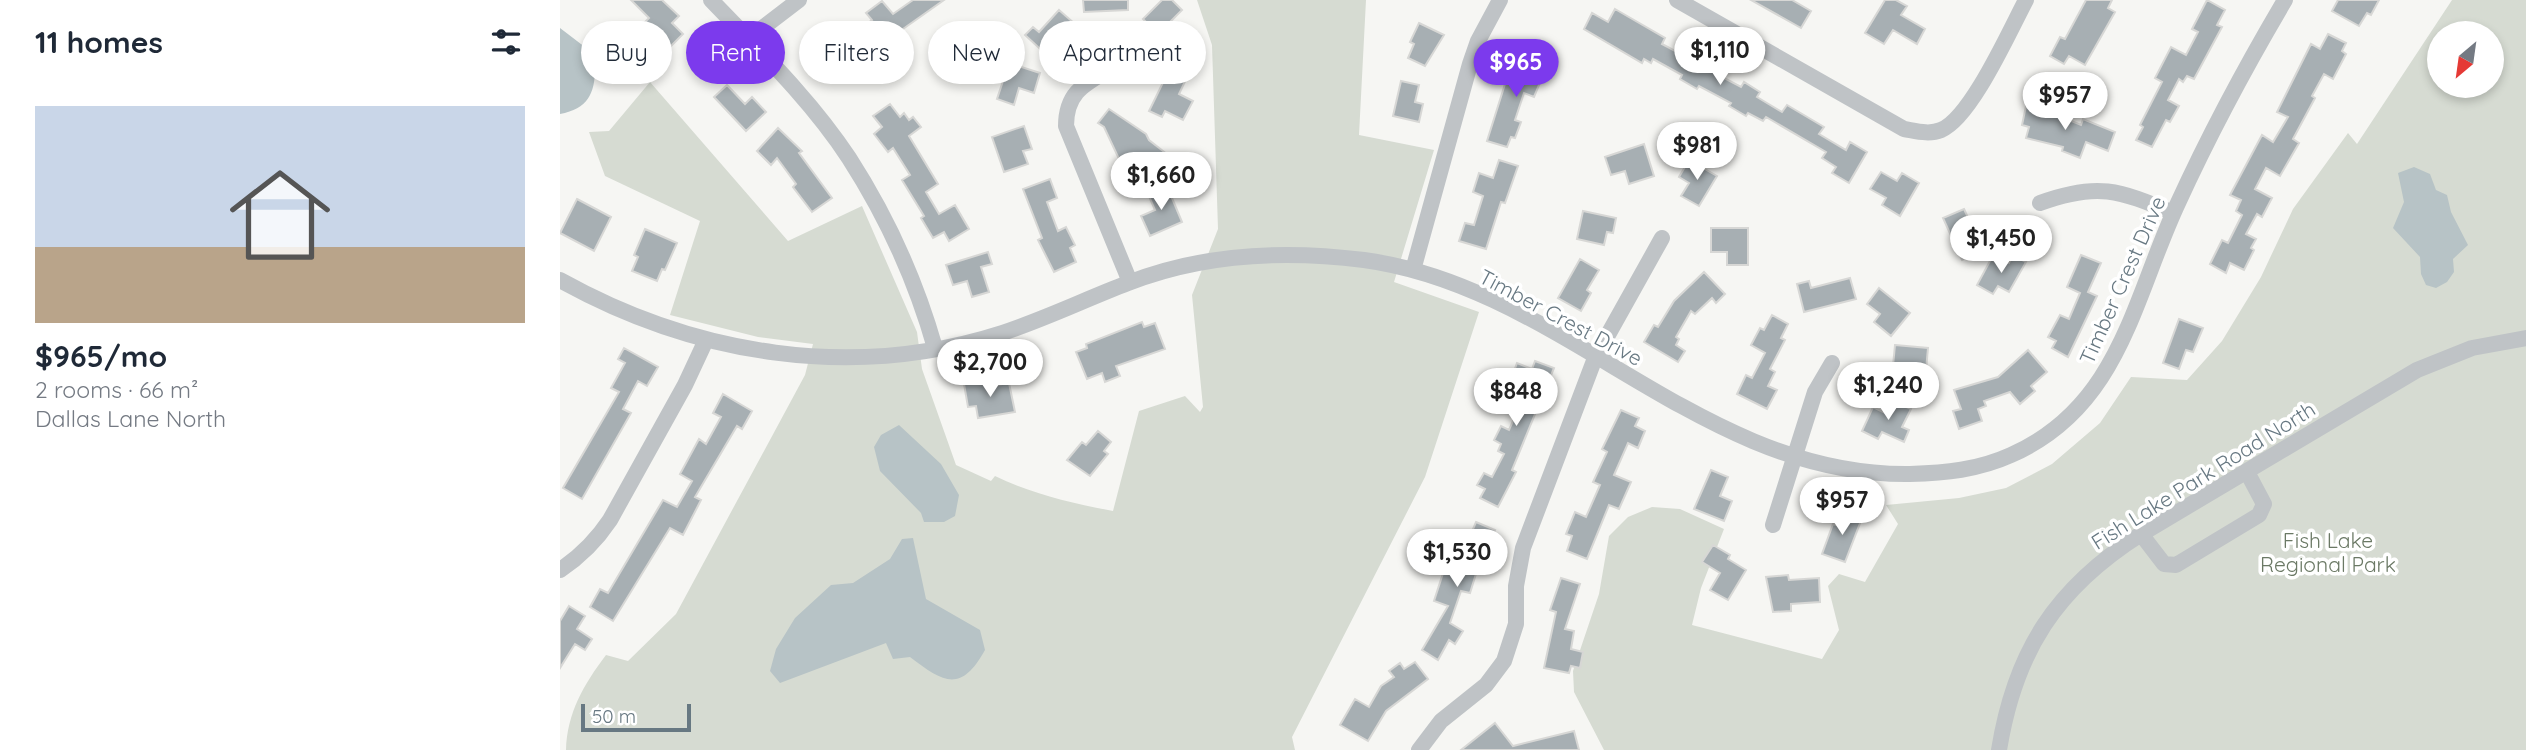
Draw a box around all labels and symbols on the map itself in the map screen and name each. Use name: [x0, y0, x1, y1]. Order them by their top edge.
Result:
north arrow: [2427, 21, 2504, 98]
pin: $1,110: [1663, 28, 1777, 87]
pin: $965: [1475, 40, 1557, 99]
pin: $957: [2024, 72, 2106, 132]
pin: $981: [1656, 122, 1738, 182]
pin: $1,660: [1104, 152, 1218, 212]
street label: Timber Crest Drive: [2073, 192, 2171, 368]
pin: $1,450: [1944, 216, 2058, 275]
street label: Timber Crest Drive: [1475, 263, 1647, 371]
pin: $2,700: [933, 340, 1047, 399]
pin: $1,240: [1831, 362, 1945, 422]
pin: $848: [1475, 368, 1557, 428]
street label: Fish Lake Park Road North: [2086, 395, 2320, 555]
pin: $957: [1801, 477, 1883, 537]
park label: Fish Lake Regional Park: [2260, 527, 2396, 577]
pin: $1,530: [1400, 530, 1514, 589]
scale bar: [581, 701, 691, 733]

